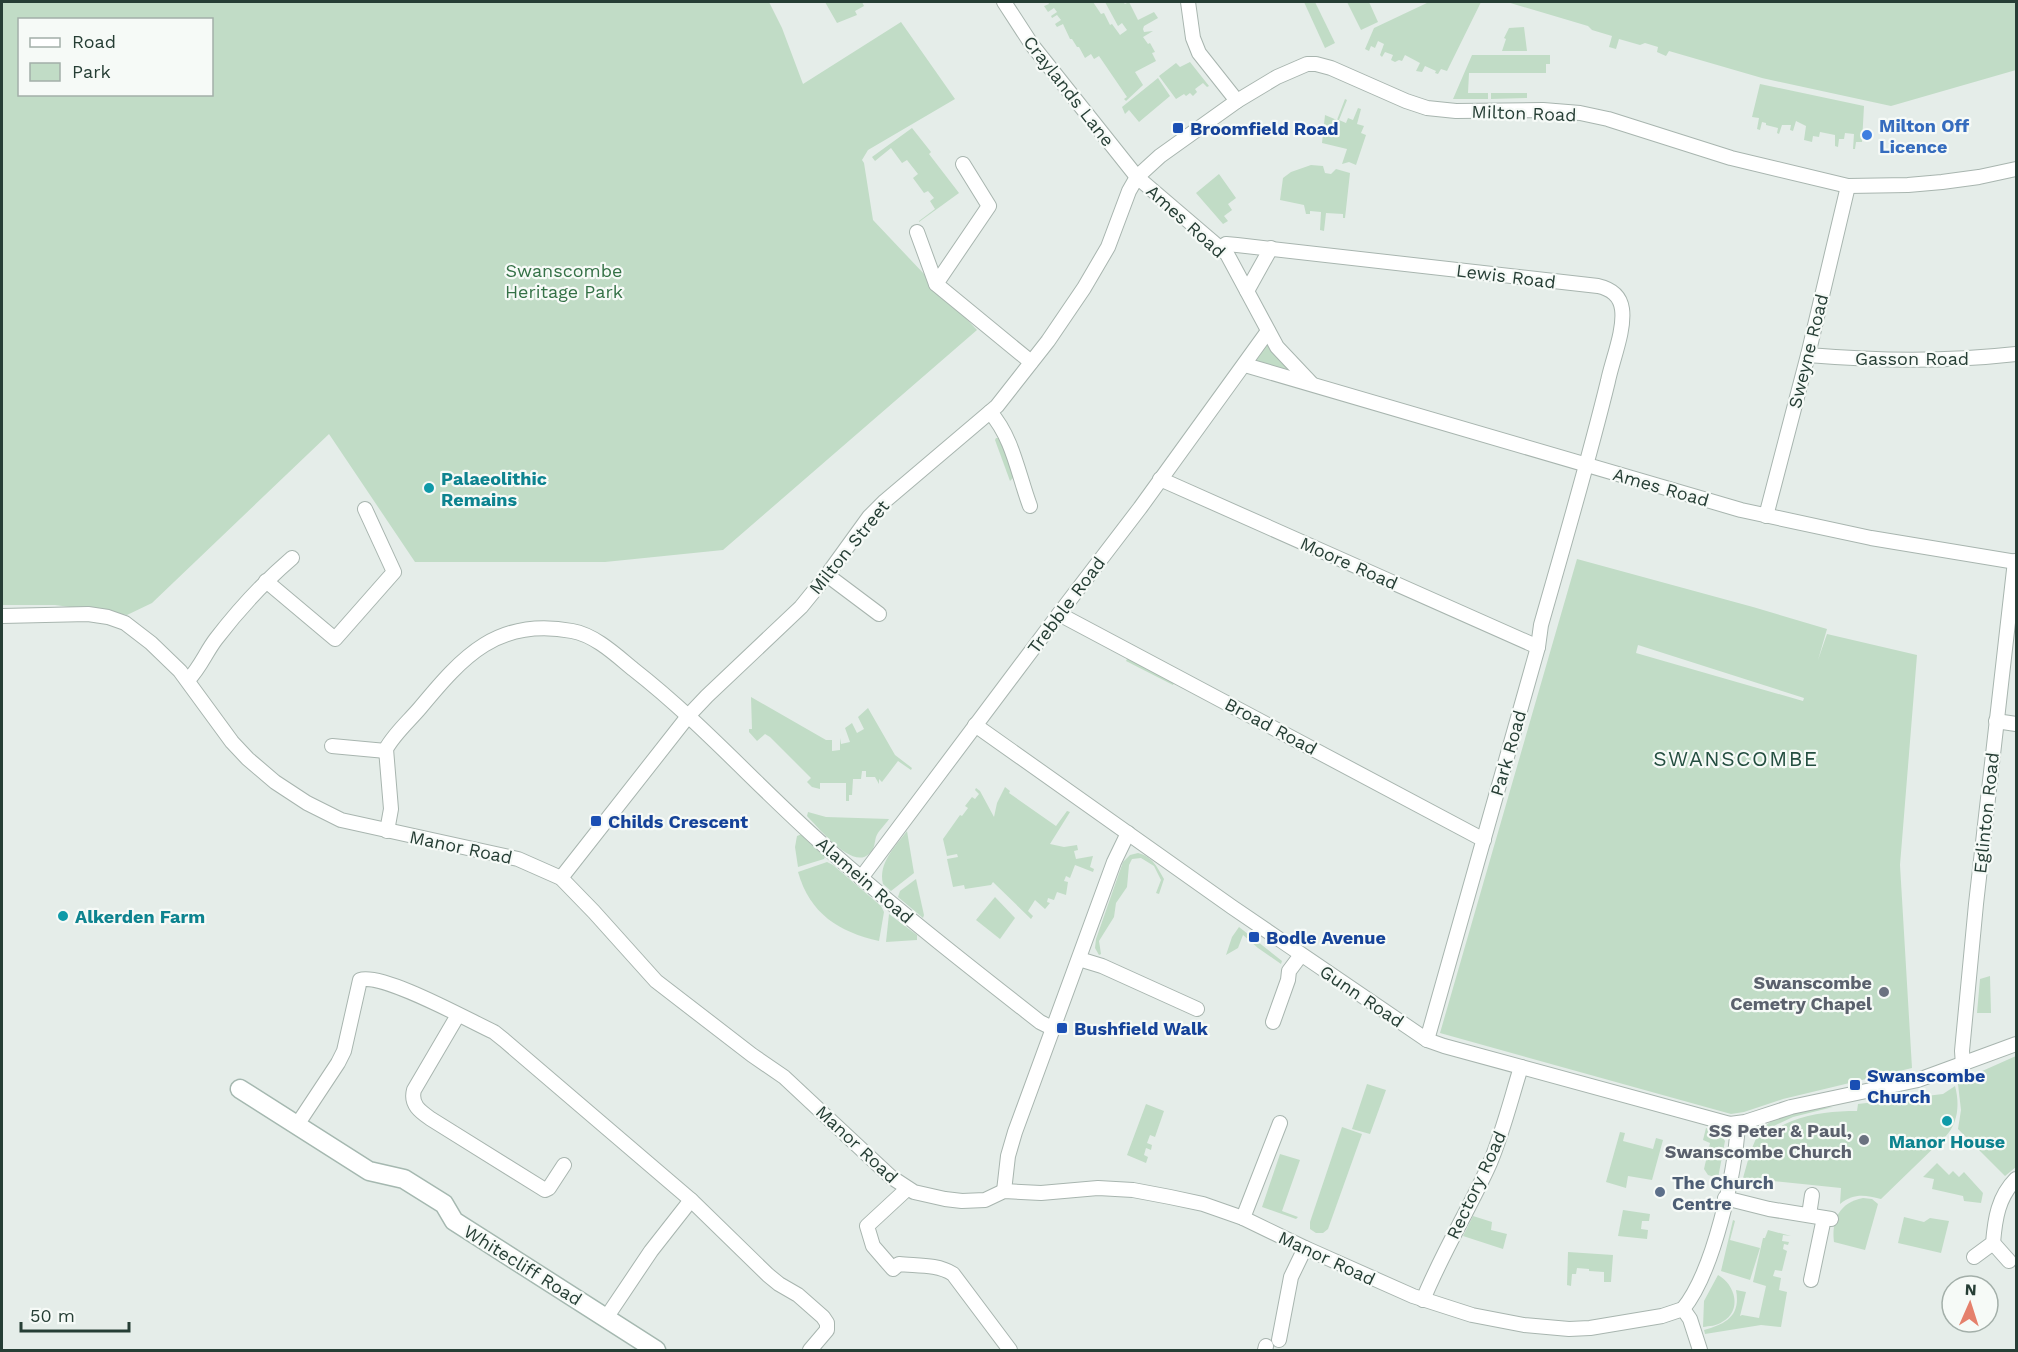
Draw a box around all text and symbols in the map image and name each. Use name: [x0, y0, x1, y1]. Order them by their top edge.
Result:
legend: [18, 18, 213, 96]
text: Road: [72, 31, 116, 52]
street label: Craylands Lane: [1019, 31, 1119, 151]
text: Park: [72, 61, 111, 82]
street label: Milton Road: [1471, 101, 1577, 125]
place label: Milton Off Licence: [1879, 115, 1969, 157]
place label: Broomfield Road: [1190, 118, 1338, 139]
marker: Broomfield Road: [1171, 121, 1185, 135]
marker: Milton Off Licence: [1860, 128, 1874, 142]
street label: Ames Road: [1142, 180, 1230, 262]
street label: Lewis Road: [1455, 259, 1557, 293]
park label: Swanscombe Heritage Park: [505, 260, 623, 302]
street label: Sweyne Road: [1784, 292, 1832, 410]
street label: Gasson Road: [1855, 348, 1969, 369]
street label: Ames Road: [1611, 463, 1711, 511]
place label: Palaeolithic Remains: [441, 468, 547, 510]
marker: Palaeolithic Remains: [422, 481, 436, 495]
street label: Milton Street: [805, 495, 894, 598]
street label: Moore Road: [1297, 532, 1401, 594]
street label: Trebble Road: [1023, 553, 1109, 657]
street label: Broad Road: [1221, 693, 1321, 759]
street label: Park Road: [1486, 708, 1530, 798]
district label: SWANSCOMBE: [1653, 746, 1819, 771]
street label: Eglinton Road: [1969, 751, 2003, 875]
place label: Childs Crescent: [608, 811, 748, 832]
marker: Childs Crescent: [589, 814, 603, 828]
street label: Manor Road: [408, 826, 514, 868]
street label: Alamein Road: [812, 832, 918, 928]
place label: Alkerden Farm: [75, 906, 205, 927]
marker: Alkerden Farm: [56, 909, 70, 923]
place label: Bodle Avenue: [1266, 927, 1386, 948]
marker: Bodle Avenue: [1247, 930, 1261, 944]
street label: Gunn Road: [1316, 960, 1408, 1032]
place label: Swanscombe Cemetry Chapel: [1730, 972, 1872, 1014]
marker: Swanscombe Cemetry Chapel: [1877, 985, 1891, 999]
place label: Bushfield Walk: [1074, 1018, 1209, 1039]
marker: Bushfield Walk: [1055, 1021, 1069, 1035]
place label: Swanscombe Church: [1867, 1065, 1985, 1107]
marker: Swanscombe Church: [1848, 1078, 1862, 1092]
street label: Manor Road: [812, 1101, 902, 1187]
marker: Manor House: [1940, 1114, 1954, 1128]
place label: SS Peter & Paul, Swanscombe Church: [1665, 1120, 1852, 1162]
street label: Rectory Road: [1442, 1128, 1510, 1242]
place label: Manor House: [1889, 1131, 2005, 1152]
marker: SS Peter & Paul, Swanscombe Church: [1857, 1133, 1871, 1147]
place label: The Church Centre: [1672, 1172, 1774, 1214]
marker: The Church Centre: [1653, 1185, 1667, 1199]
street label: Whitecliff Road: [460, 1220, 586, 1310]
street label: Manor Road: [1275, 1226, 1379, 1290]
north arrow: [1940, 1274, 2000, 1334]
text: N: [1964, 1280, 1977, 1299]
scale bar: [21, 1295, 129, 1333]
text: 50 m: [30, 1305, 75, 1326]

